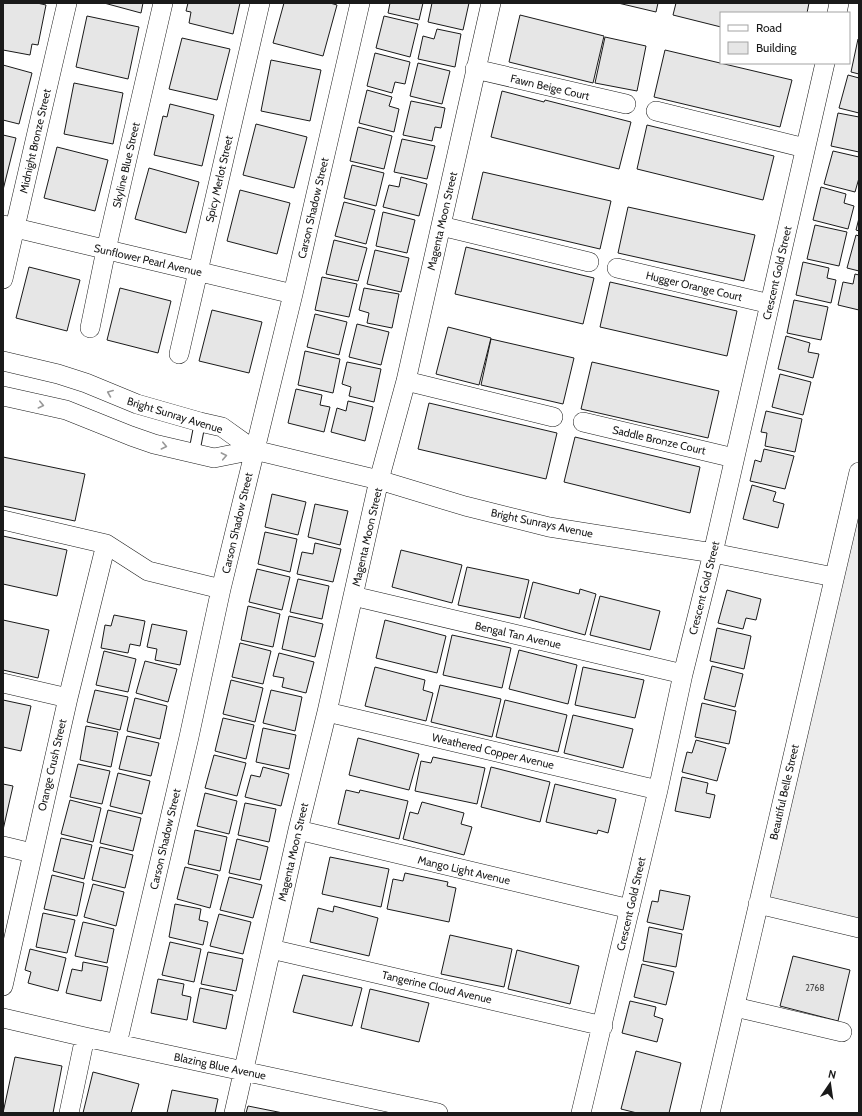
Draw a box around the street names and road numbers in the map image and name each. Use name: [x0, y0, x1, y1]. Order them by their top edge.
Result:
street label: Fawn Beige Court: [509, 71, 591, 103]
street label: Midnight Bronze Street: [16, 87, 54, 195]
street label: Skyline Blue Street: [109, 121, 143, 209]
street label: Spicy Merlot Street: [202, 134, 236, 224]
street label: Carson Shadow Street: [295, 156, 331, 260]
street label: Magenta Moon Street: [424, 170, 460, 272]
street label: Crescent Gold Street: [759, 224, 795, 321]
street label: Sunflower Pearl Avenue: [93, 241, 204, 279]
street label: Hugger Orange Court: [644, 268, 744, 304]
street label: Bright Sunray Avenue: [125, 394, 225, 436]
street label: Saddle Bronze Court: [611, 422, 707, 458]
street label: Carson Shadow Street: [219, 471, 255, 575]
street label: Magenta Moon Street: [349, 486, 385, 588]
street label: Bright Sunrays Avenue: [490, 505, 595, 541]
street label: Crescent Gold Street: [686, 540, 722, 636]
street label: Bengal Tan Avenue: [473, 618, 563, 652]
street label: Orange Crush Street: [35, 717, 69, 812]
street label: Weathered Copper Avenue: [431, 730, 556, 772]
street label: Beautiful Belle Street: [766, 743, 802, 841]
street label: Carson Shadow Street: [147, 787, 183, 891]
street label: Magenta Moon Street: [275, 801, 311, 903]
street label: Mango Light Avenue: [416, 853, 512, 888]
street label: Crescent Gold Street: [613, 855, 649, 952]
street label: Tangerine Cloud Avenue: [381, 968, 494, 1007]
street label: Blazing Blue Avenue: [173, 1049, 268, 1083]

